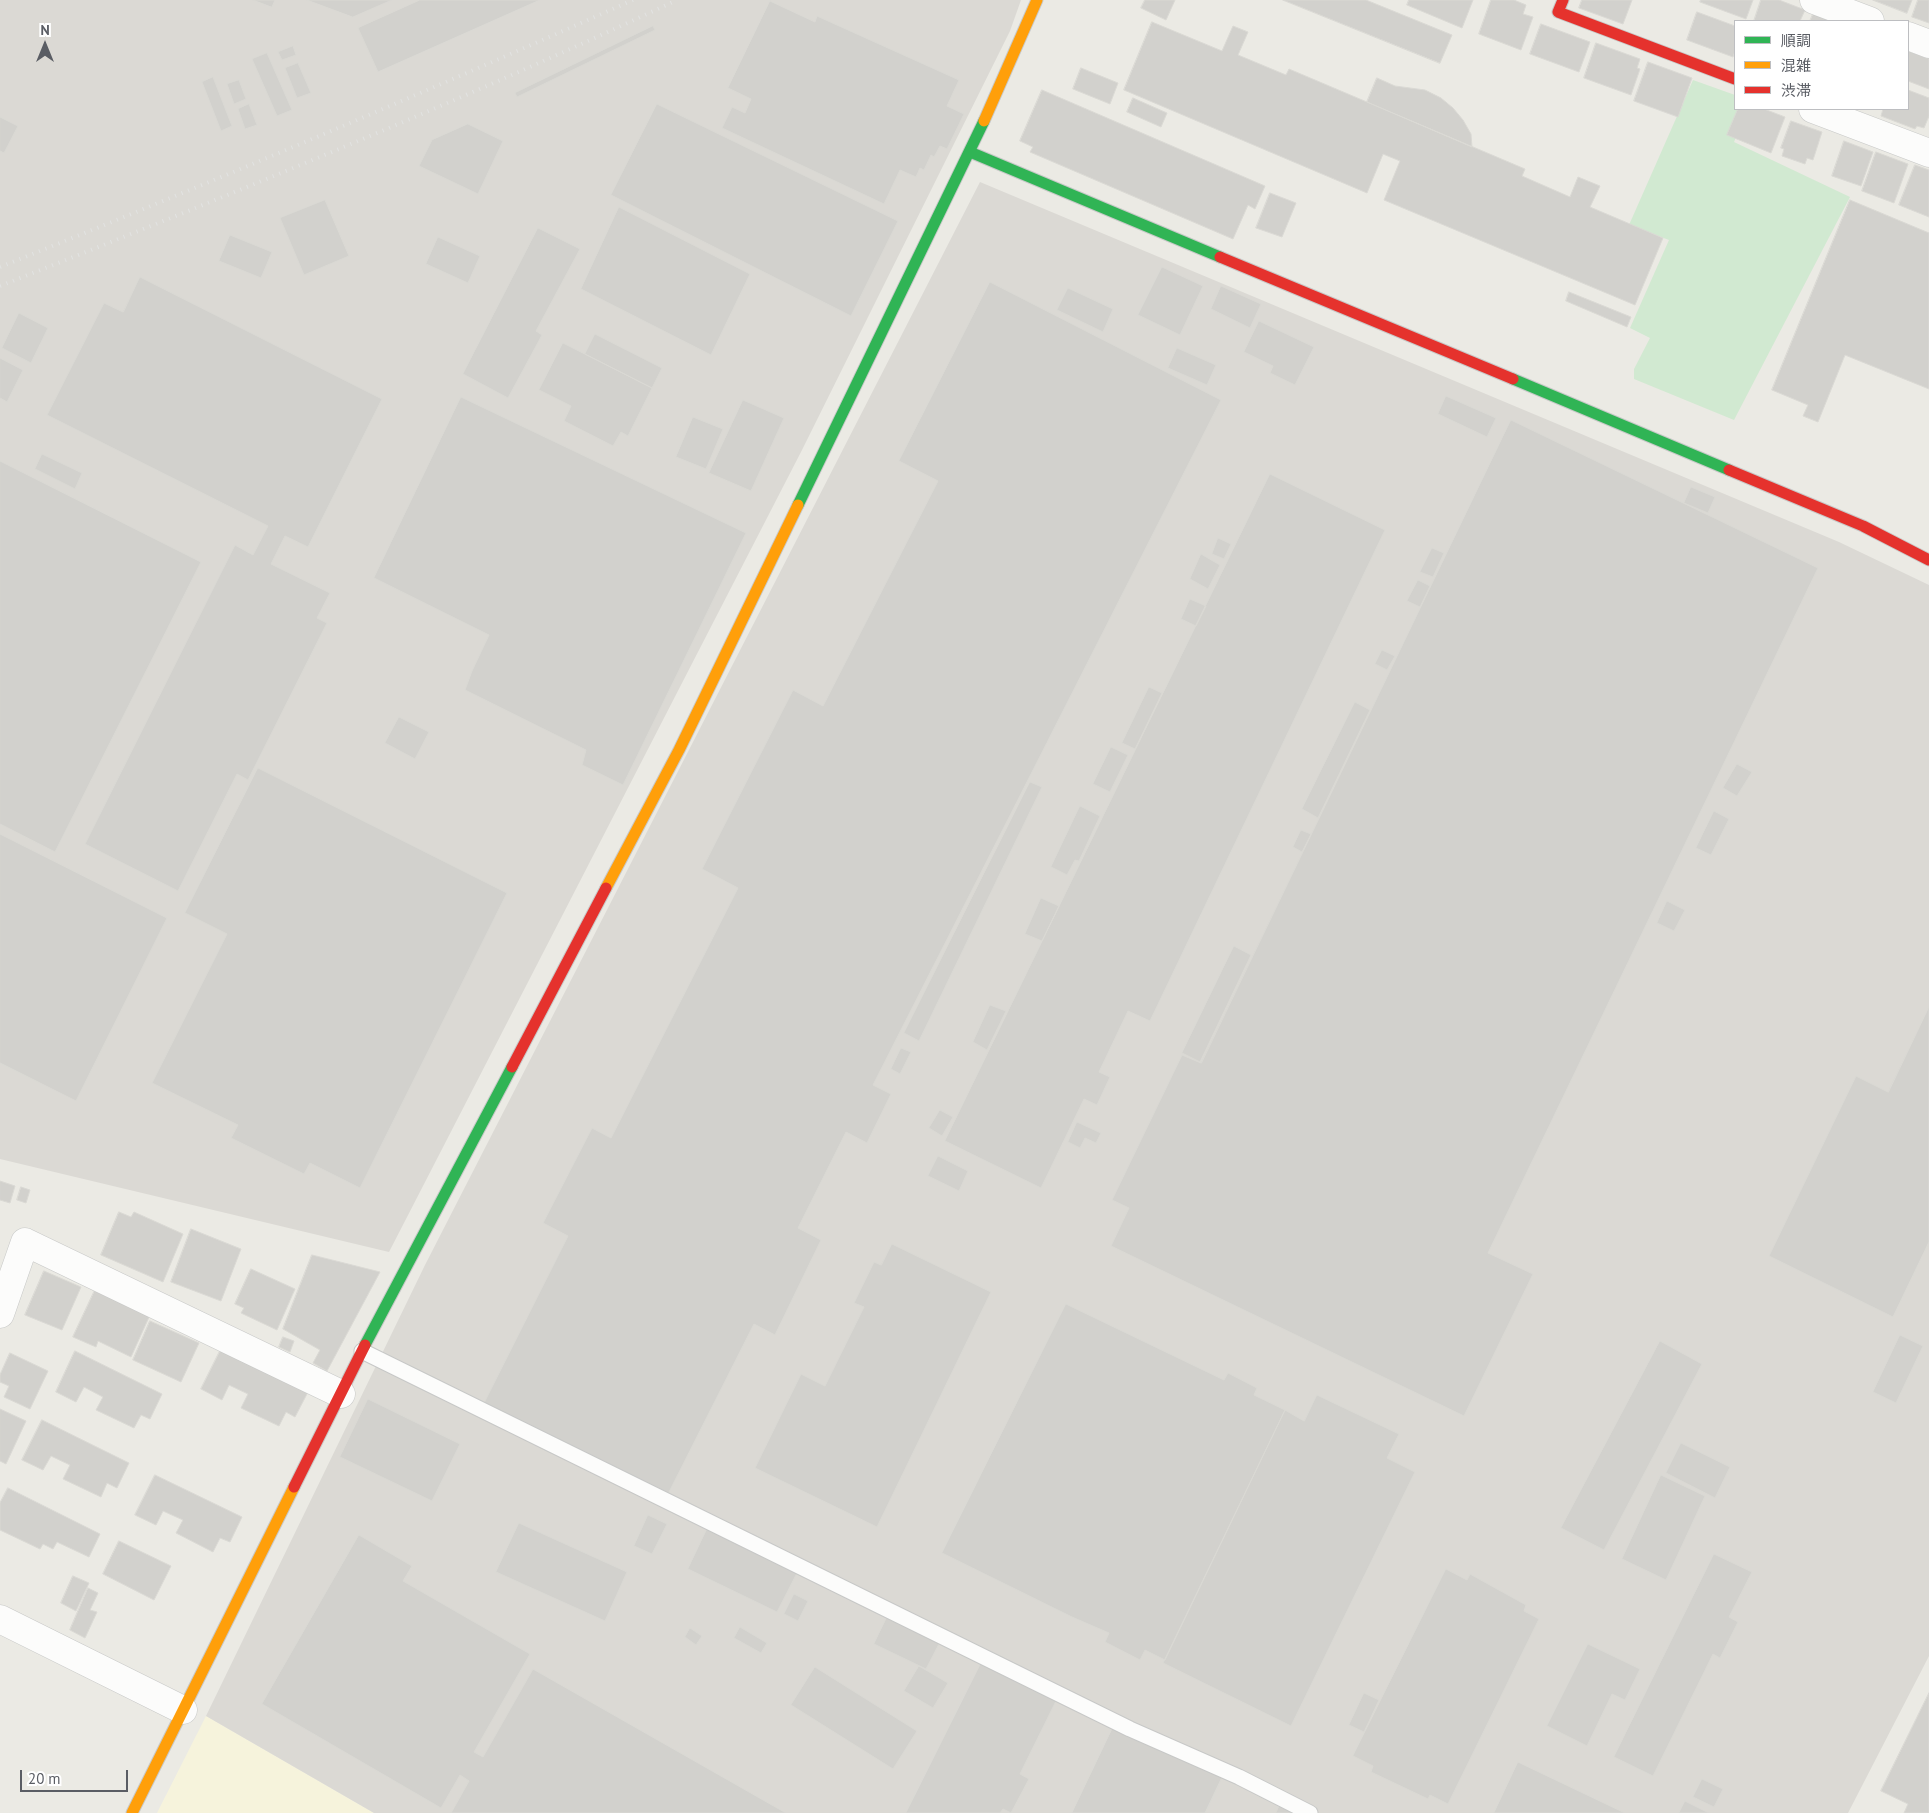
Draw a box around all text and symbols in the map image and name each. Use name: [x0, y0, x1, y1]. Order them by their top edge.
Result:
north arrow: [20, 20, 70, 70]
legend: [1734, 20, 1909, 110]
text: N: [40, 21, 50, 39]
text: 順調: [1781, 31, 1811, 50]
text: 混雑: [1781, 56, 1811, 75]
text: 渋滞: [1781, 81, 1811, 100]
scale bar: [22, 1760, 130, 1792]
text: 20 m: [28, 1769, 61, 1788]

